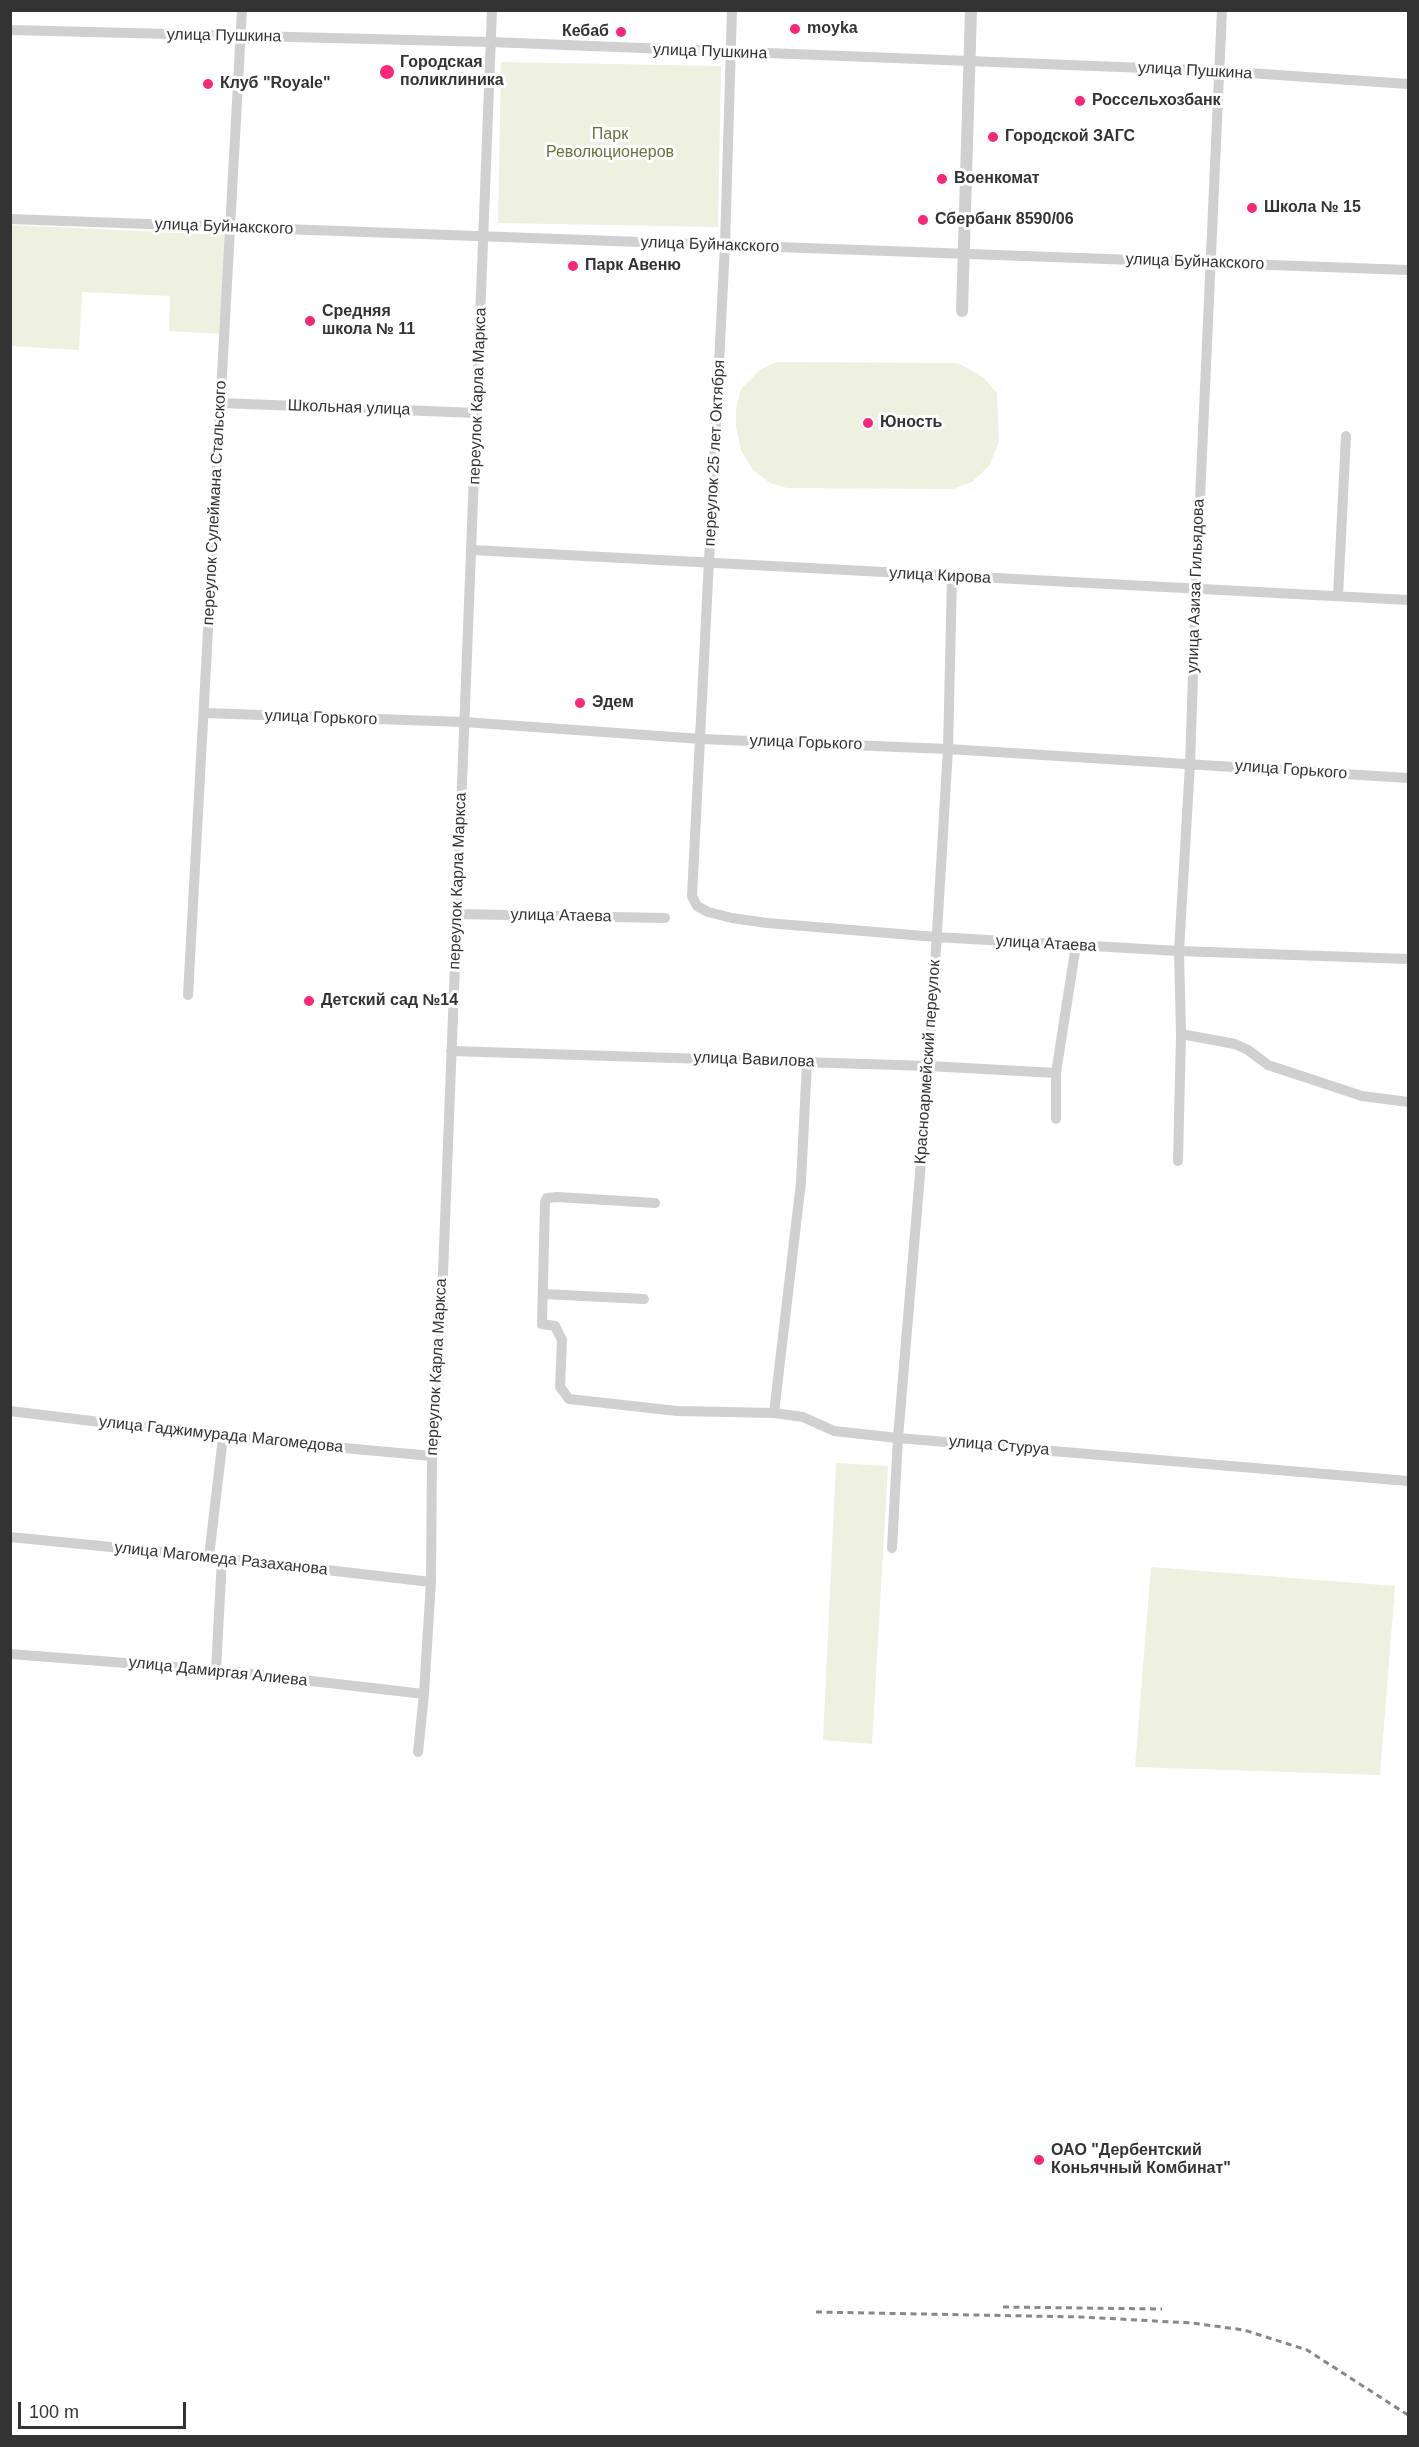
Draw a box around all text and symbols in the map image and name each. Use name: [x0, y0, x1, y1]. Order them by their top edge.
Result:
place label: moyka: [807, 19, 858, 39]
place label: Кебаб: [562, 22, 609, 42]
marker: moyka: [788, 22, 802, 36]
street label: улица Пушкина: [167, 25, 281, 47]
marker: Кебаб: [614, 25, 628, 39]
street label: улица Пушкина: [652, 40, 768, 64]
place label: Городская поликлиника: [400, 53, 504, 91]
street label: улица Пушкина: [1137, 58, 1253, 84]
marker: Городская поликлиника: [378, 63, 396, 81]
place label: Клуб "Royale": [220, 74, 331, 94]
marker: Клуб "Royale": [201, 77, 215, 91]
place label: Россельхозбанк: [1092, 91, 1221, 111]
marker: Россельхозбанк: [1073, 94, 1087, 108]
park label: Парк Революционеров: [546, 125, 674, 163]
place label: Городской ЗАГС: [1005, 127, 1135, 147]
marker: Городской ЗАГС: [986, 130, 1000, 144]
place label: Военкомат: [954, 169, 1040, 189]
marker: Военкомат: [935, 172, 949, 186]
place label: Школа № 15: [1264, 198, 1361, 218]
marker: Школа № 15: [1245, 201, 1259, 215]
place label: Сбербанк 8590/06: [935, 210, 1074, 230]
marker: Сбербанк 8590/06: [916, 213, 930, 227]
street label: улица Буйнакского: [154, 215, 294, 239]
street label: улица Буйнакского: [640, 233, 780, 257]
street label: улица Буйнакского: [1125, 250, 1265, 274]
place label: Парк Авеню: [585, 256, 681, 276]
marker: Парк Авеню: [566, 259, 580, 273]
place label: Средняя школа № 11: [322, 302, 415, 340]
street label: переулок Карла Маркса: [465, 307, 491, 485]
marker: Средняя школа № 11: [303, 314, 317, 328]
street label: переулок 25 лет Октября: [701, 359, 729, 547]
street label: переулок Сулеймана Стальского: [199, 380, 231, 626]
street label: Школьная улица: [287, 396, 411, 420]
place label: Юность: [880, 413, 942, 433]
marker: Юность: [861, 416, 875, 430]
street label: улица Азиза Гильядова: [1183, 498, 1209, 674]
street label: улица Кирова: [889, 564, 991, 588]
place label: Эдем: [592, 693, 634, 713]
marker: Эдем: [573, 696, 587, 710]
street label: улица Горького: [264, 706, 378, 730]
street label: улица Горького: [749, 731, 863, 755]
street label: улица Горького: [1234, 756, 1348, 784]
street label: переулок Карла Маркса: [445, 792, 471, 970]
street label: улица Атаева: [510, 906, 612, 926]
street label: улица Атаева: [995, 932, 1097, 956]
street label: Красноармейский переулок: [911, 959, 945, 1165]
place label: Детский сад №14: [321, 991, 458, 1011]
marker: Детский сад №14: [302, 994, 316, 1008]
street label: улица Вавилова: [693, 1048, 815, 1072]
street label: переулок Карла Маркса: [423, 1278, 451, 1456]
street label: улица Гаджимурада Магомедова: [98, 1413, 344, 1457]
street label: улица Стуруа: [948, 1432, 1050, 1460]
street label: улица Магомеда Разаханова: [113, 1538, 329, 1580]
street label: улица Дамиргая Алиева: [128, 1653, 308, 1691]
place label: ОАО "Дербентский Коньячный Комбинат": [1051, 2141, 1231, 2179]
marker: ОАО "Дербентский Коньячный Комбинат": [1032, 2153, 1046, 2167]
scale bar: [21, 2390, 189, 2428]
text: 100 m: [29, 2402, 79, 2422]

